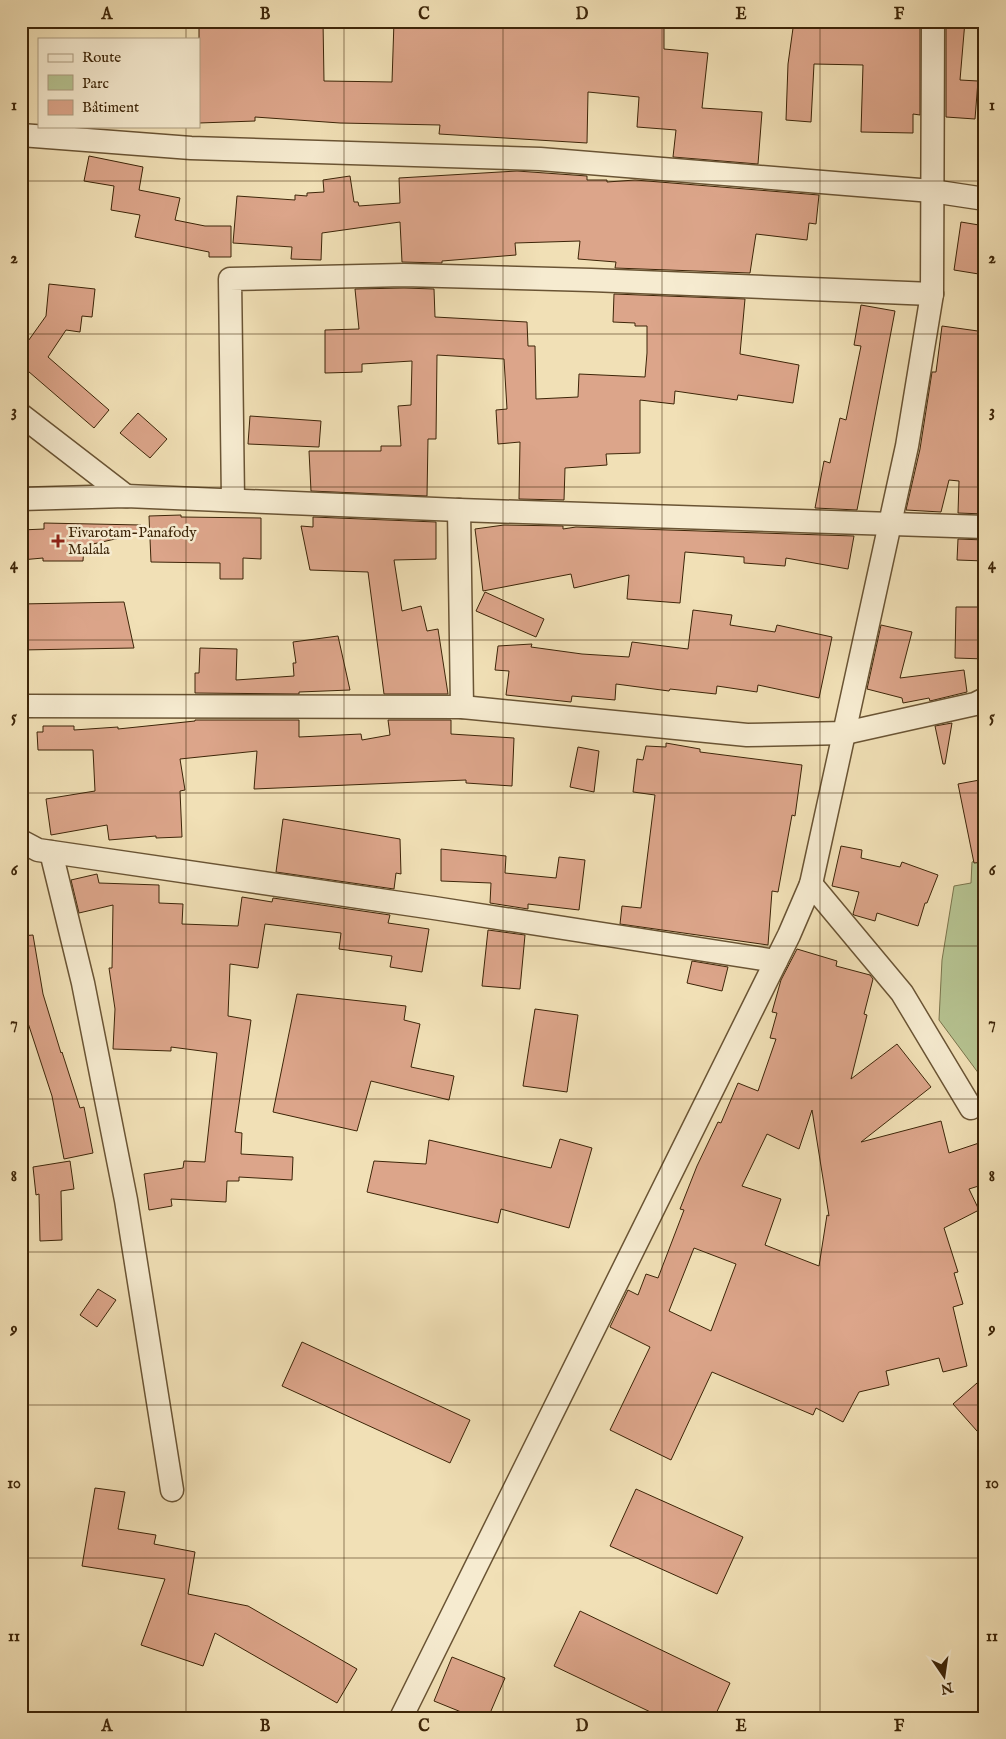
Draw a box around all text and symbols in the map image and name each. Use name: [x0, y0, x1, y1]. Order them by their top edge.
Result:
text: A: [101, 5, 114, 25]
text: B: [260, 5, 271, 25]
text: C: [418, 5, 430, 25]
text: D: [576, 5, 589, 25]
text: E: [735, 5, 747, 25]
text: F: [894, 5, 905, 25]
legend: [38, 38, 200, 128]
text: Route: [82, 48, 121, 67]
text: Parc: [82, 74, 109, 93]
text: 1: [11, 96, 17, 116]
text: 1: [989, 96, 995, 116]
text: Bâtiment: [82, 98, 139, 117]
text: 2: [10, 249, 18, 269]
text: 2: [988, 249, 996, 269]
text: 3: [11, 402, 17, 422]
text: 3: [989, 402, 995, 422]
place label: Fivarotam-Panafody Malala: [68, 523, 197, 559]
marker: Fivarotam-Panafody Malala: [52, 535, 64, 547]
text: 4: [10, 555, 19, 575]
text: 4: [988, 555, 997, 575]
text: 5: [11, 708, 17, 728]
text: 5: [989, 708, 995, 728]
text: 6: [11, 861, 19, 881]
text: 6: [989, 861, 997, 881]
text: 7: [10, 1014, 18, 1034]
text: 7: [988, 1014, 996, 1034]
text: 8: [11, 1167, 17, 1187]
text: 8: [989, 1167, 995, 1187]
text: 9: [10, 1320, 18, 1340]
text: 9: [988, 1320, 996, 1340]
text: 10: [7, 1474, 21, 1494]
text: 10: [985, 1474, 999, 1494]
text: 11: [8, 1627, 20, 1647]
text: 11: [986, 1627, 998, 1647]
north arrow: [918, 1652, 968, 1702]
text: N: [939, 1677, 956, 1698]
text: A: [101, 1717, 114, 1737]
text: B: [260, 1717, 271, 1737]
text: C: [418, 1717, 430, 1737]
text: D: [576, 1717, 589, 1737]
text: E: [735, 1717, 747, 1737]
text: F: [894, 1717, 905, 1737]

